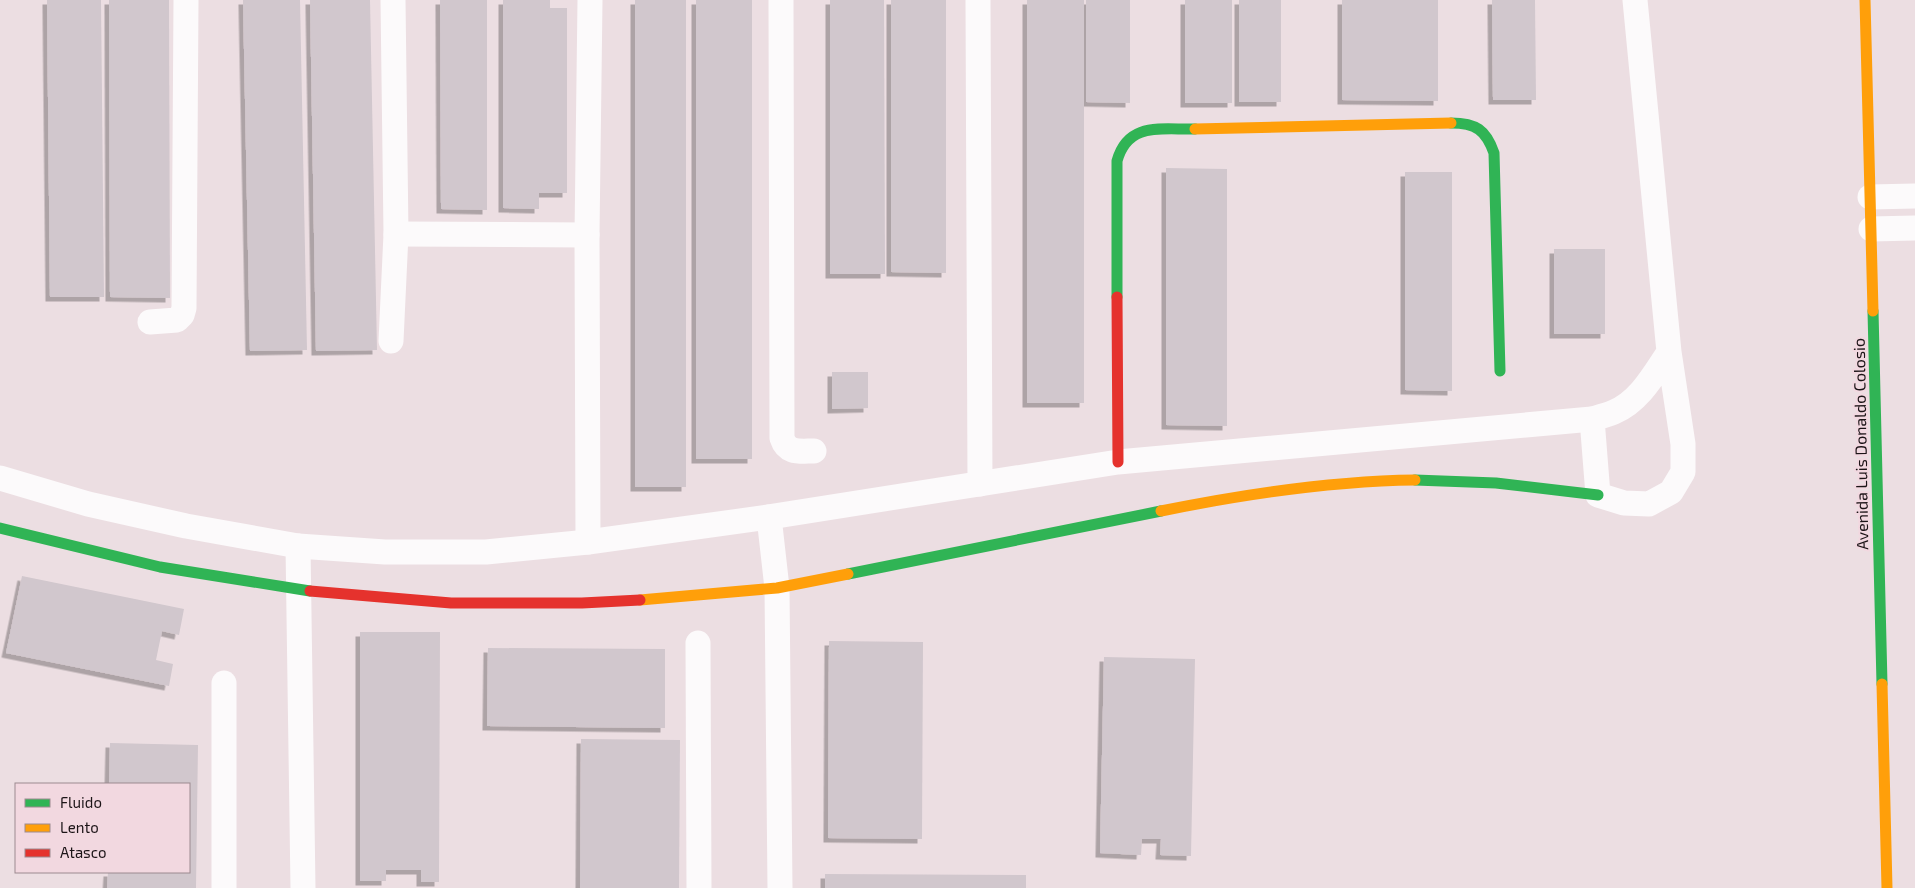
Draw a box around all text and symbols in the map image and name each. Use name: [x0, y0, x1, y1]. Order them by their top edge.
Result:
street label: Avenida Luis Donaldo Colosio: [1849, 338, 1871, 550]
legend: [15, 783, 190, 873]
text: Fluido: [60, 793, 102, 811]
text: Lento: [60, 818, 99, 836]
text: Atasco: [60, 843, 106, 861]

